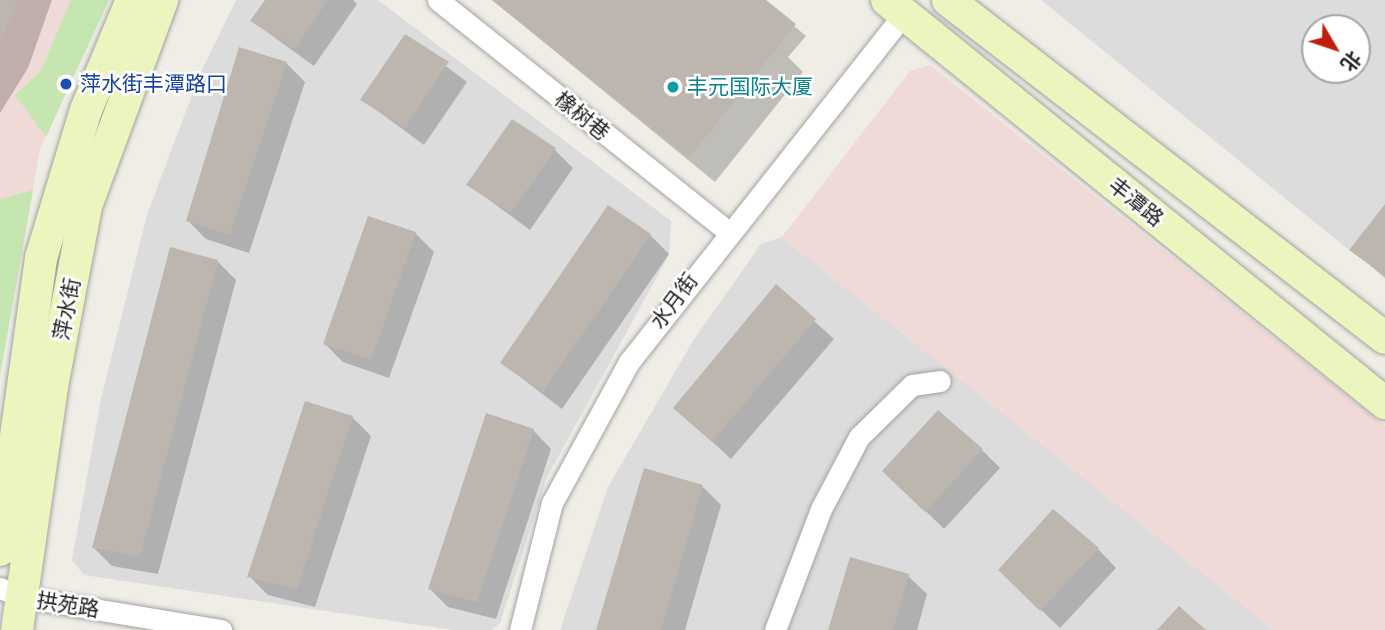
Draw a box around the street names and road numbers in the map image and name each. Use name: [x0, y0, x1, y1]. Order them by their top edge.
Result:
street label: 橡树巷: [550, 86, 614, 146]
street label: 丰潭路: [1104, 172, 1168, 232]
street label: 水月街: [645, 268, 703, 334]
street label: 萍水街: [49, 276, 85, 342]
street label: 拱苑路: [35, 588, 101, 622]

